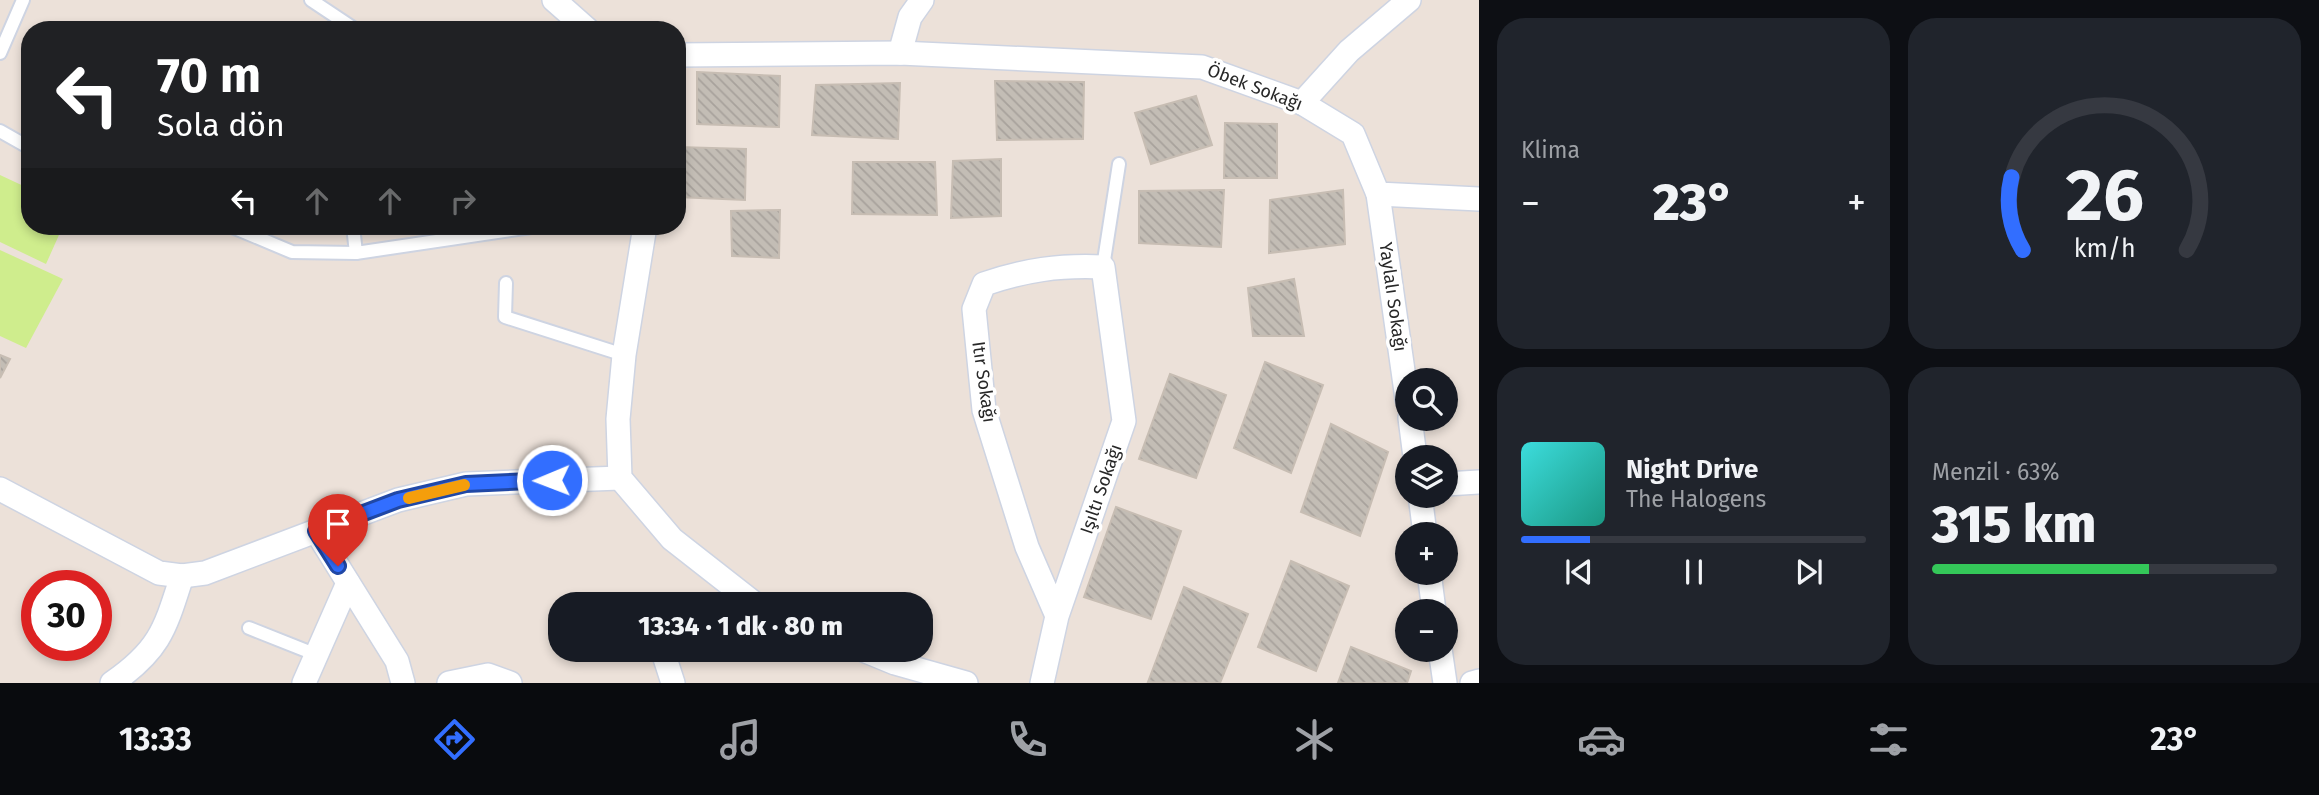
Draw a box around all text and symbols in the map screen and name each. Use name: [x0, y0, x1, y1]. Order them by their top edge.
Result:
text: 70 m: [157, 46, 261, 105]
icon: left: [42, 49, 133, 140]
street label: Öbek Sokağı: [1204, 59, 1306, 115]
text: Sola dön: [157, 106, 285, 144]
text: Klima: [1521, 136, 1580, 164]
text: 26: [2065, 152, 2144, 239]
text: 23°: [1653, 171, 1734, 234]
text: −: [1521, 180, 1540, 226]
text: +: [1847, 180, 1866, 226]
icon: left: [225, 182, 263, 220]
icon: ahead: [298, 182, 336, 220]
icon: ahead: [371, 182, 409, 220]
icon: right: [444, 182, 482, 220]
text: km/h: [2074, 233, 2135, 263]
street label: Yaylalı Sokağı: [1374, 241, 1412, 353]
street label: Itır Sokağı: [967, 340, 1001, 424]
map controls: [1395, 368, 1458, 662]
button: search: [1395, 368, 1458, 431]
street label: Işıltı Sokağı: [1075, 441, 1127, 537]
position arrow: [515, 443, 589, 517]
button: layers: [1395, 445, 1458, 508]
text: Night Drive: [1626, 454, 1758, 485]
text: Menzil · 63%: [1932, 458, 2059, 486]
text: The Halogens: [1626, 485, 1766, 513]
text: 315 km: [1932, 493, 2096, 556]
pin: [308, 494, 368, 566]
icon: arrive: [319, 505, 357, 543]
button: +: [1395, 522, 1458, 585]
icon: previous: [1560, 553, 1598, 591]
icon: pause: [1675, 553, 1713, 591]
icon: next: [1790, 553, 1828, 591]
speed limit sign: 30: [21, 570, 112, 661]
button: −: [1395, 599, 1458, 662]
text: 13:34 · 1 dk · 80 m: [638, 611, 843, 642]
icon: directions: [430, 715, 479, 764]
icon: music: [716, 715, 765, 764]
icon: phone: [1003, 715, 1052, 764]
icon: climate: [1290, 715, 1339, 764]
icon: car: [1577, 715, 1626, 764]
icon: filters: [1864, 715, 1913, 764]
text: 13:33: [119, 720, 192, 758]
text: 23°: [2150, 720, 2200, 758]

